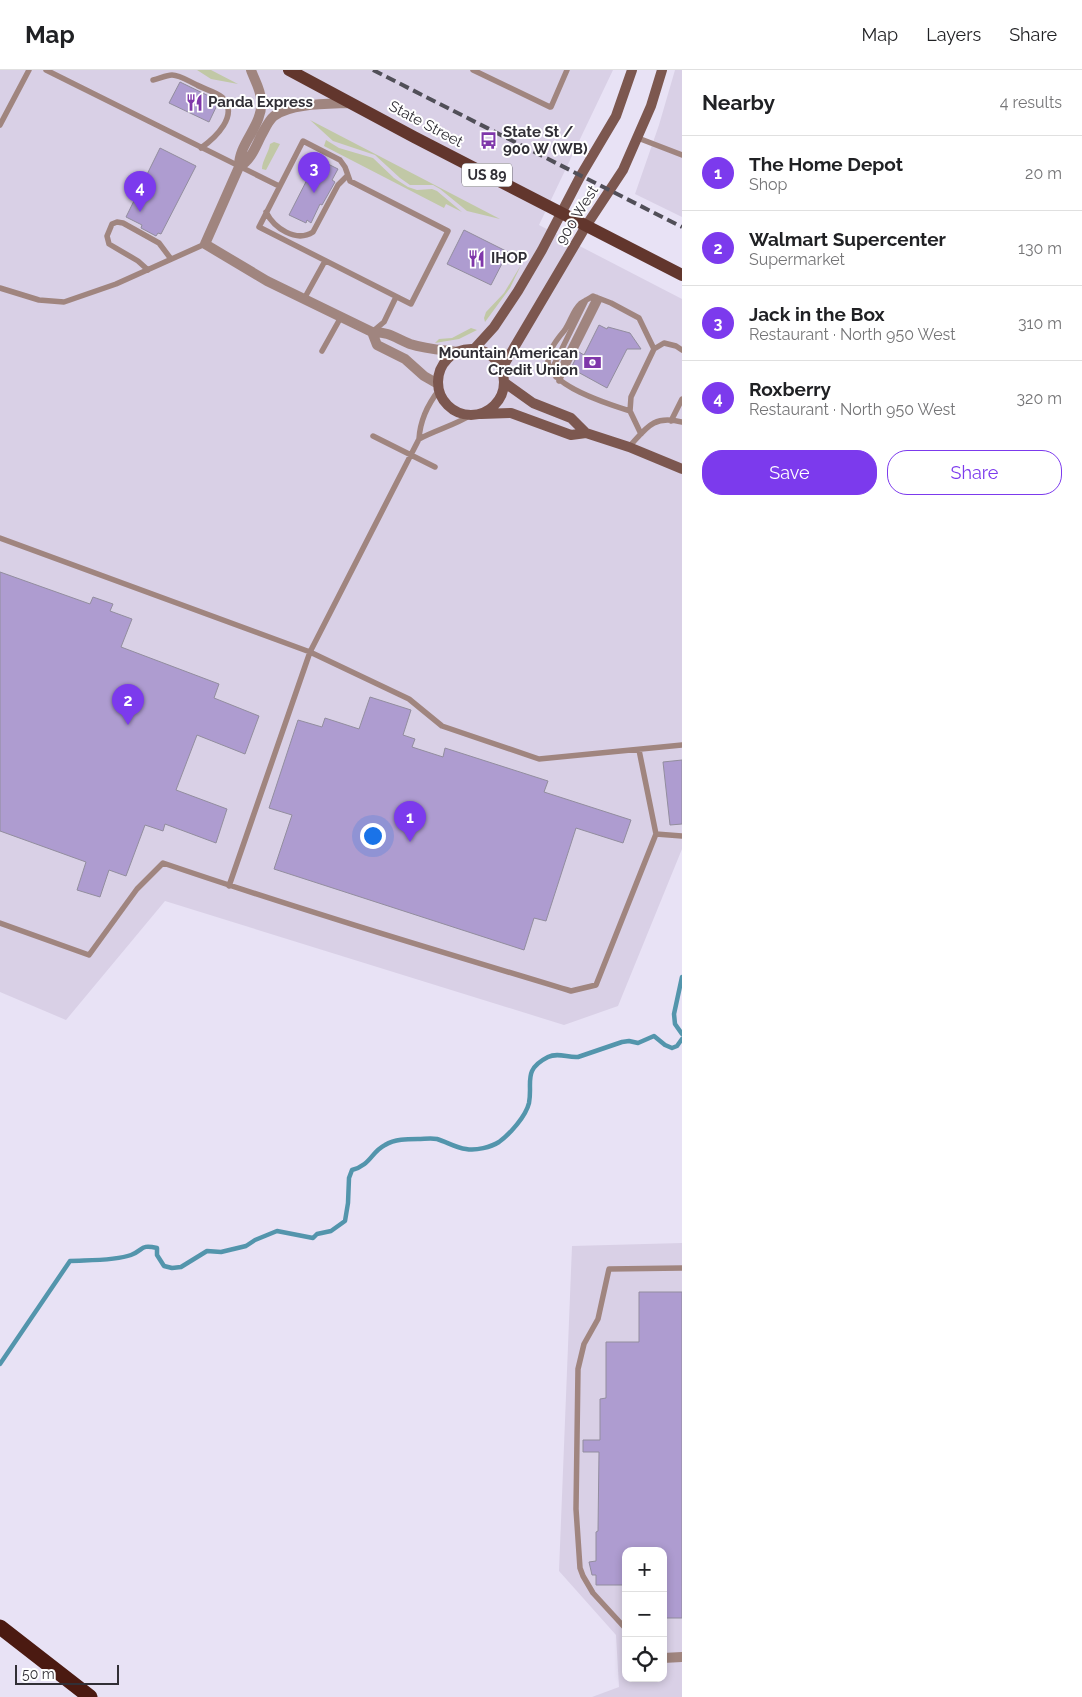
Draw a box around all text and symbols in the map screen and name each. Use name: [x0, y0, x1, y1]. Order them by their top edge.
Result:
text: Map: [25, 20, 75, 49]
text: Map: [862, 24, 898, 45]
text: Layers: [926, 24, 981, 45]
text: Share: [1009, 24, 1057, 45]
text: Nearby: [702, 90, 775, 115]
restaurant icon: Panda Express: [184, 92, 204, 112]
place label: Panda Express: [208, 93, 313, 111]
text: 4 results: [1000, 93, 1062, 112]
street label: State Street: [386, 97, 466, 151]
place label: State St / 900 W (WB): [503, 123, 588, 158]
bus stop icon: State St / 900 W (WB): [479, 131, 499, 151]
pin: 3: [298, 152, 330, 193]
text: The Home Depot: [749, 153, 903, 175]
road number: US 89: [462, 164, 512, 186]
text: 1: [714, 164, 722, 183]
text: 20 m: [1025, 164, 1062, 183]
pin: 4: [124, 171, 156, 212]
text: Shop: [749, 175, 787, 194]
street label: 900 West: [552, 182, 602, 248]
text: Walmart Supercenter: [749, 228, 946, 250]
text: 2: [713, 239, 723, 258]
text: 130 m: [1018, 239, 1062, 258]
restaurant icon: IHOP: [467, 248, 487, 268]
place label: IHOP: [491, 249, 528, 267]
text: Supermarket: [749, 250, 845, 269]
text: Jack in the Box: [749, 303, 885, 325]
text: 3: [714, 314, 722, 333]
text: 310 m: [1018, 314, 1062, 333]
text: Restaurant · North 950 West: [749, 325, 956, 344]
place label: Mountain American Credit Union: [439, 344, 578, 379]
bank icon: Mountain American Credit Union: [582, 352, 602, 372]
text: Roxberry: [749, 378, 831, 400]
text: 4: [713, 389, 723, 408]
text: 320 m: [1017, 389, 1062, 408]
text: Restaurant · North 950 West: [749, 400, 956, 419]
button: Save: [702, 450, 877, 495]
button: Share: [887, 450, 1062, 495]
pin: 2: [112, 684, 144, 725]
pin: 1: [394, 801, 426, 842]
your location: [360, 823, 386, 849]
map controls: [622, 1547, 667, 1682]
button: +: [622, 1547, 667, 1592]
button: −: [622, 1592, 667, 1637]
button: locate: [622, 1637, 667, 1682]
scale bar: [15, 1662, 119, 1685]
text: 50 m: [22, 1666, 55, 1682]

